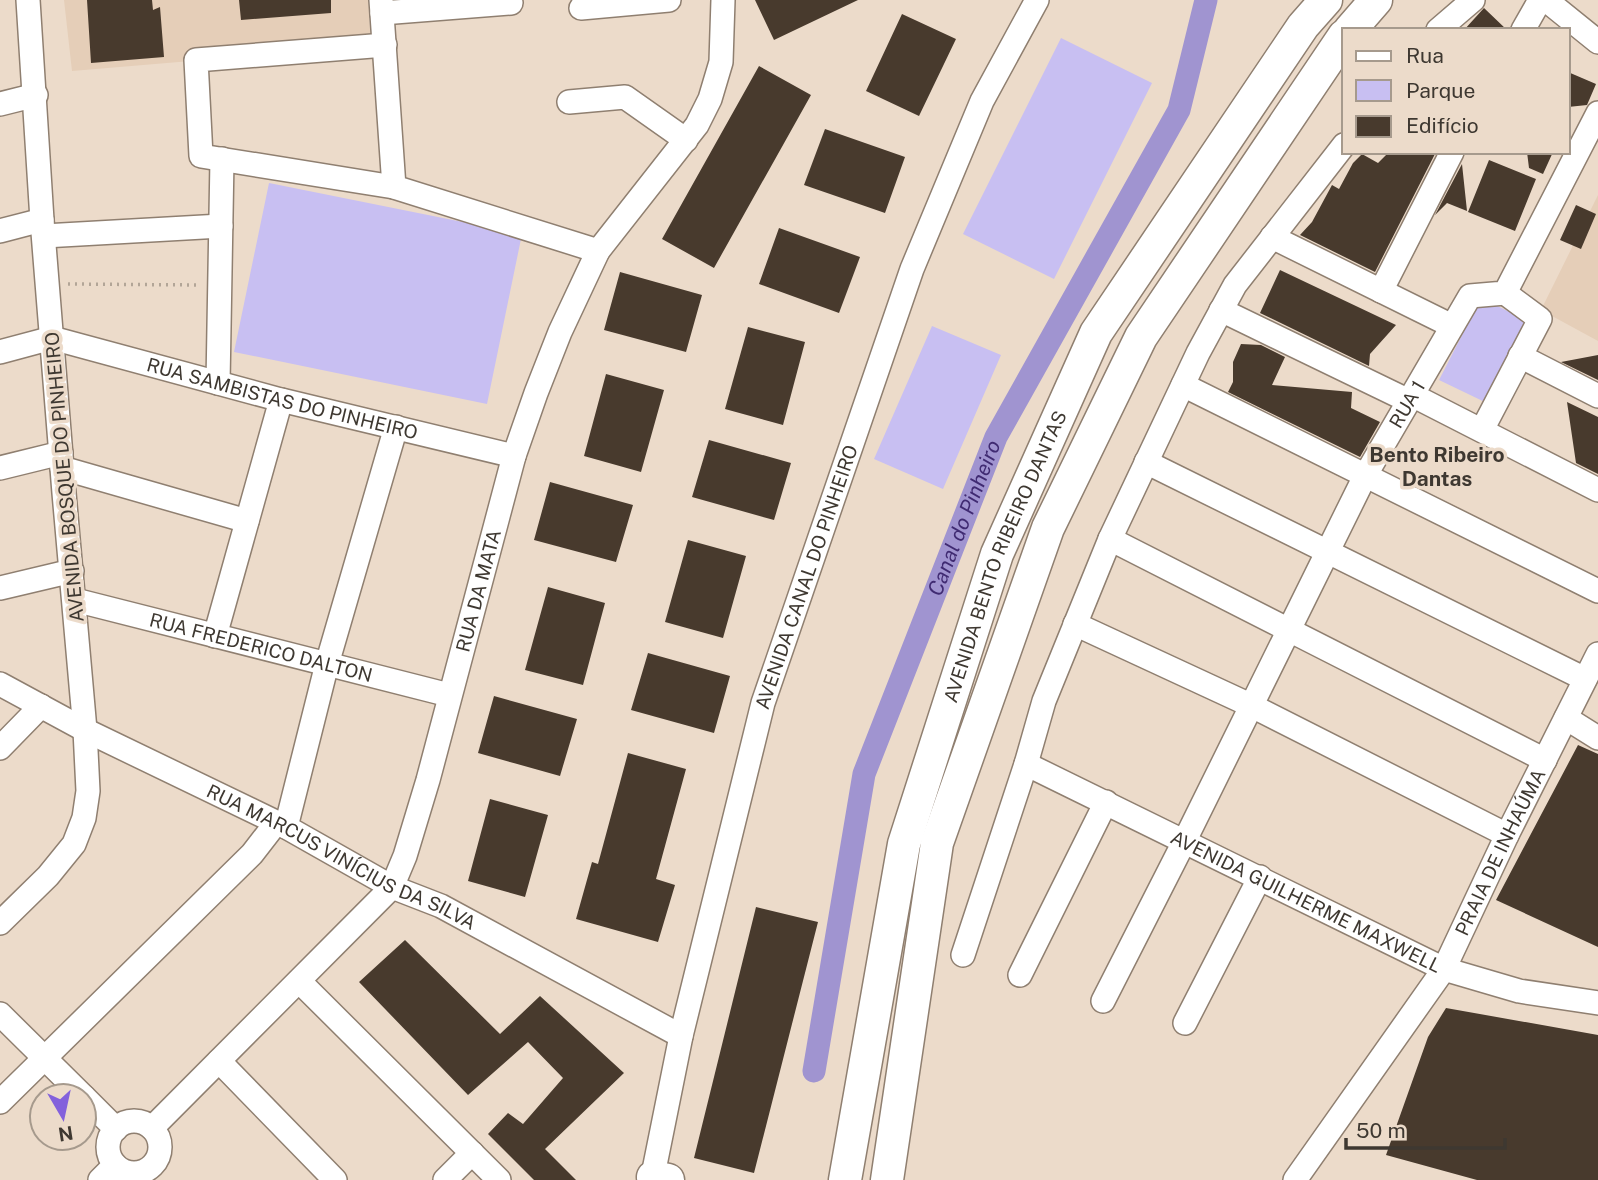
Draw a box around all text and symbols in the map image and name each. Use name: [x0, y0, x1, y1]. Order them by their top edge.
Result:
legend: [1342, 28, 1570, 154]
text: Rua: [1406, 43, 1444, 68]
text: Parque: [1406, 78, 1475, 103]
text: Edifício: [1406, 113, 1479, 138]
street label: AVENIDA BOSQUE DO PINHEIRO: [40, 331, 88, 623]
street label: RUA SAMBISTAS DO PINHEIRO: [144, 353, 420, 444]
street label: RUA 1: [1385, 377, 1429, 432]
street label: AVENIDA BENTO RIBEIRO DANTAS: [939, 407, 1071, 705]
water label: Canal do Pinheiro: [922, 437, 1006, 599]
street label: AVENIDA CANAL DO PINHEIRO: [751, 442, 862, 711]
district label: Bento Ribeiro Dantas: [1369, 442, 1505, 491]
street label: RUA DA MATA: [451, 527, 505, 654]
street label: RUA FREDERICO DALTON: [147, 608, 375, 686]
street label: PRAIA DE INHAÚMA: [1450, 765, 1550, 939]
street label: RUA MARCUS VINÍCIUS DA SILVA: [203, 780, 480, 934]
street label: AVENIDA GUILHERME MAXWELL: [1167, 826, 1445, 977]
north arrow: [28, 1082, 98, 1152]
scale bar: [1346, 1106, 1505, 1150]
text: 50 m: [1356, 1118, 1406, 1143]
text: N: [57, 1122, 75, 1146]

